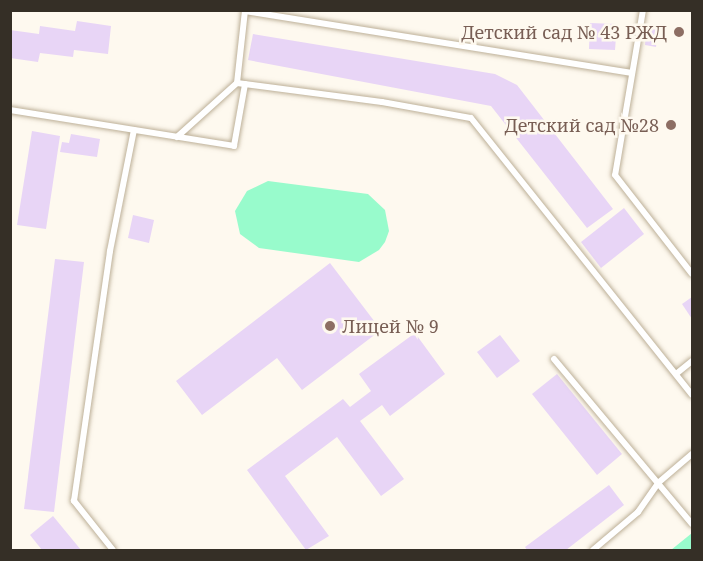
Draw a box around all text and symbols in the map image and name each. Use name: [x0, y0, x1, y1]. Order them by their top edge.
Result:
place label: Детский сад № 43 РЖД: [461, 21, 667, 43]
marker: Детский сад № 43 РЖД: [672, 25, 686, 39]
place label: Детский сад №28: [504, 114, 659, 136]
marker: Детский сад №28: [664, 118, 678, 132]
place label: Лицей № 9: [342, 315, 439, 337]
marker: Лицей № 9: [323, 319, 337, 333]

